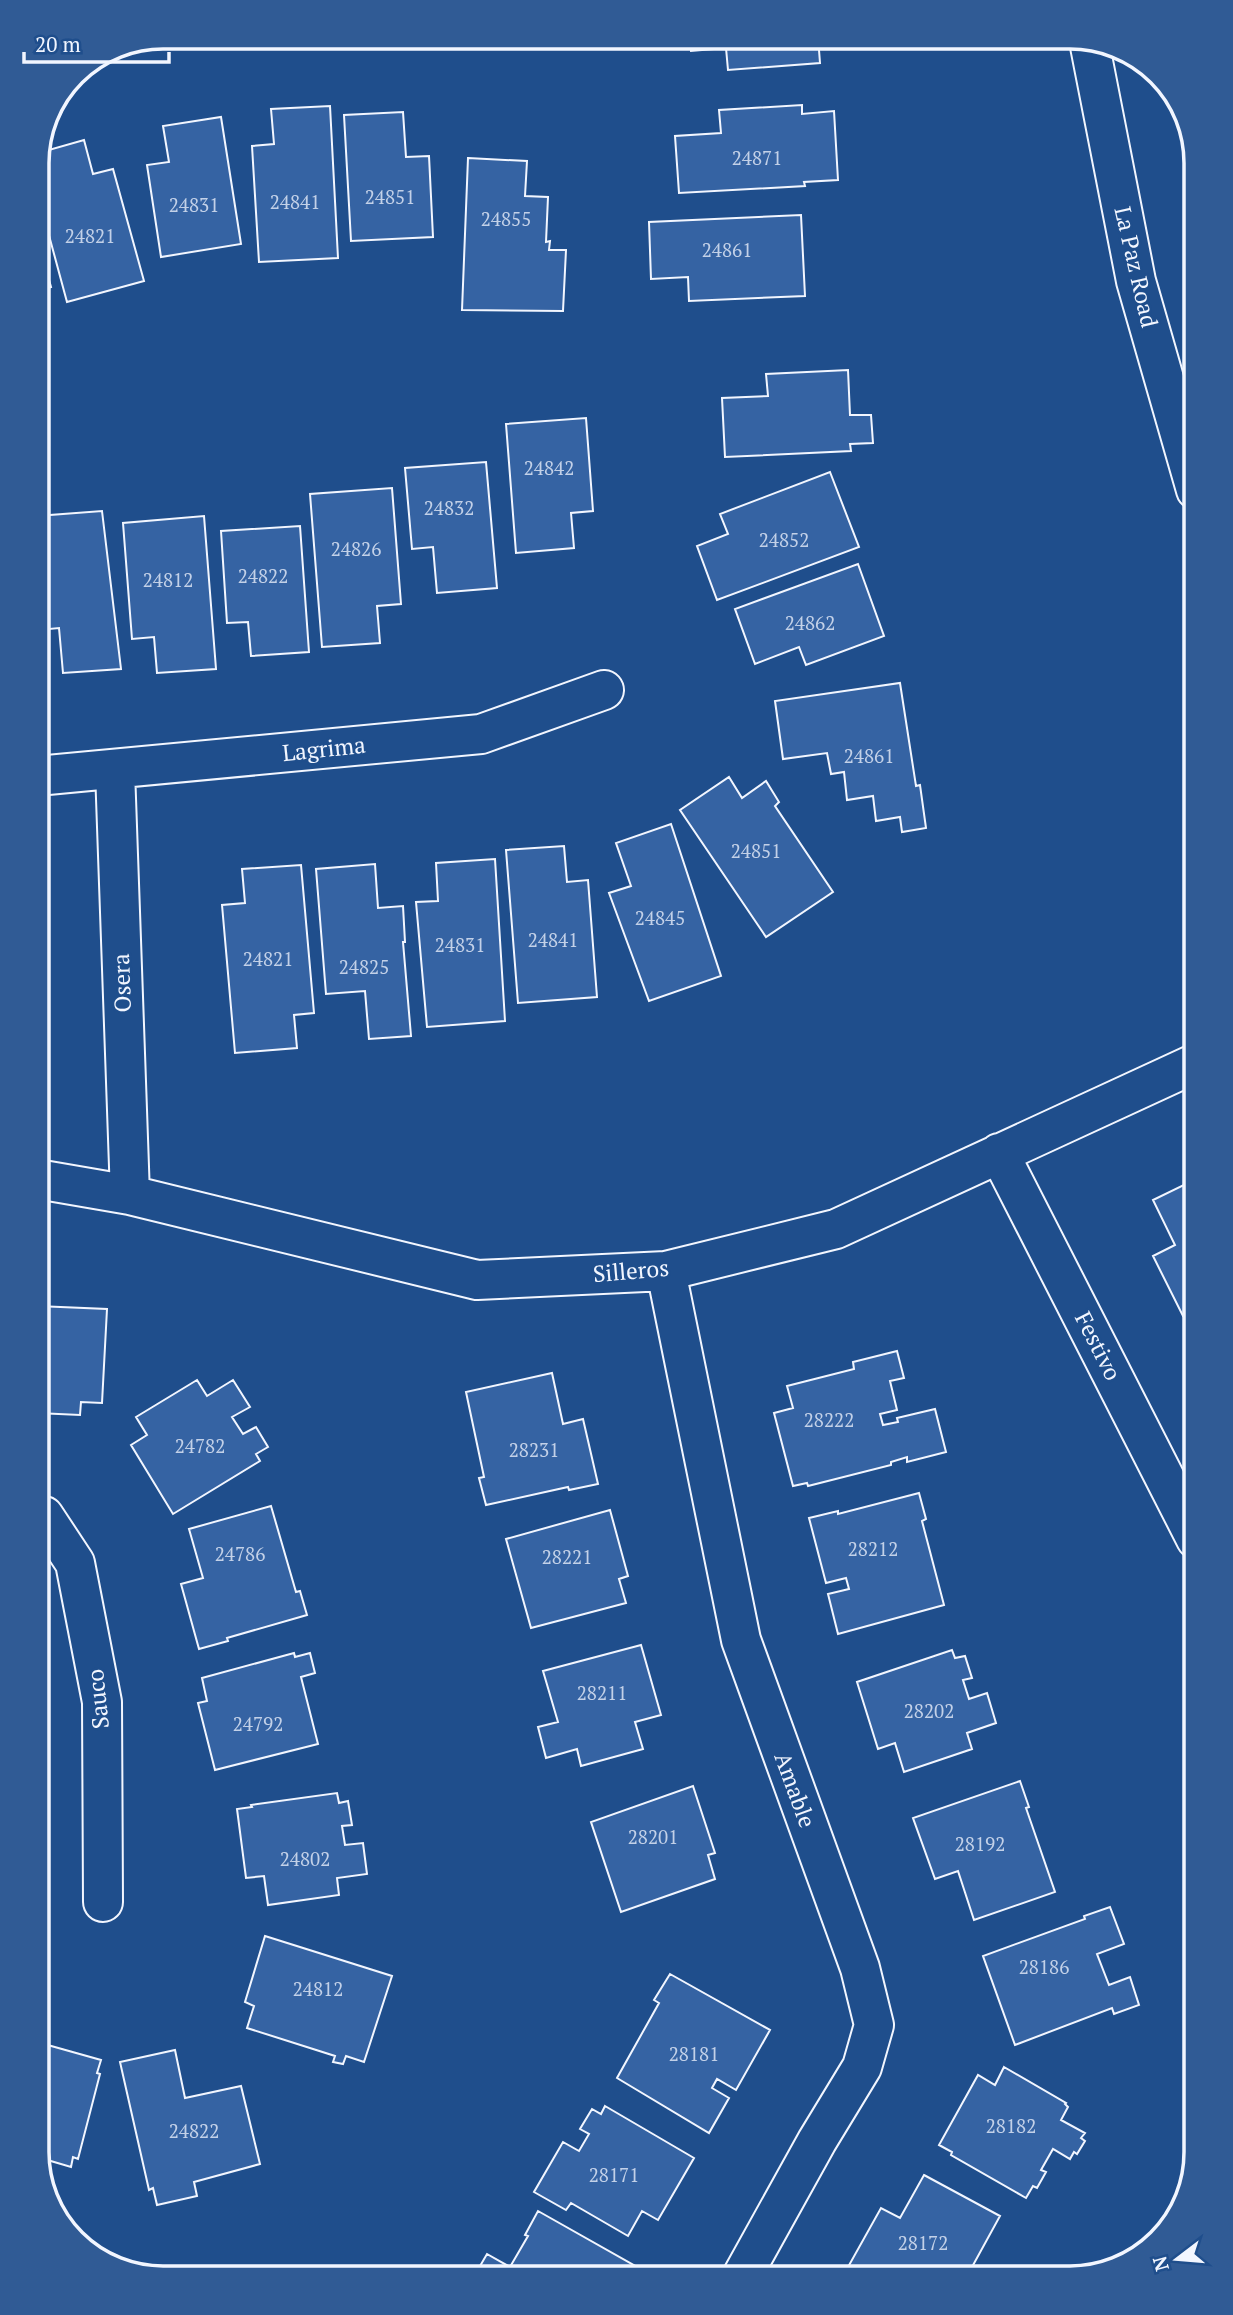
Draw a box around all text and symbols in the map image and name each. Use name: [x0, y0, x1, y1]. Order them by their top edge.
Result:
scale bar: [24, 21, 170, 65]
text: 20 m: [35, 30, 81, 58]
house number: 24871: [732, 145, 782, 170]
house number: 24851: [365, 184, 415, 209]
house number: 24841: [270, 189, 320, 214]
house number: 24831: [169, 192, 219, 217]
street label: La Paz Road: [1108, 203, 1166, 331]
house number: 24855: [481, 206, 531, 231]
house number: 24821: [65, 223, 115, 248]
house number: 24861: [702, 237, 752, 262]
house number: 24842: [524, 455, 574, 480]
house number: 24832: [424, 495, 474, 520]
house number: 24852: [759, 527, 809, 552]
house number: 24826: [331, 536, 381, 561]
house number: 24822: [238, 563, 288, 588]
house number: 24812: [143, 567, 193, 592]
house number: 24862: [785, 610, 835, 635]
street label: Lagrima: [281, 729, 367, 768]
house number: 24861: [844, 743, 894, 768]
house number: 24851: [731, 838, 781, 863]
house number: 24845: [635, 905, 685, 930]
house number: 24841: [528, 927, 578, 952]
house number: 24831: [435, 932, 485, 957]
house number: 24821: [243, 946, 293, 971]
street label: Osera: [105, 953, 138, 1013]
house number: 24825: [339, 954, 389, 979]
street label: Silleros: [592, 1252, 670, 1289]
street label: Festivo: [1068, 1306, 1129, 1386]
house number: 28222: [804, 1407, 854, 1432]
house number: 24782: [175, 1433, 225, 1458]
house number: 28231: [509, 1437, 559, 1462]
house number: 28212: [848, 1536, 898, 1561]
house number: 24786: [215, 1541, 265, 1566]
house number: 28221: [542, 1544, 592, 1569]
street label: Sauco: [79, 1668, 116, 1731]
house number: 28211: [577, 1680, 627, 1705]
house number: 28202: [904, 1698, 954, 1723]
house number: 24792: [233, 1711, 283, 1736]
street label: Amable: [768, 1748, 823, 1832]
house number: 28201: [628, 1824, 678, 1849]
house number: 28192: [955, 1831, 1005, 1856]
house number: 24802: [280, 1846, 330, 1871]
house number: 28186: [1019, 1954, 1069, 1979]
house number: 24812: [293, 1976, 343, 2001]
house number: 28181: [669, 2041, 719, 2066]
house number: 28182: [986, 2113, 1036, 2138]
house number: 24822: [169, 2118, 219, 2143]
house number: 28171: [589, 2162, 639, 2187]
north arrow: [1142, 2224, 1212, 2294]
house number: 28172: [898, 2230, 948, 2255]
text: N: [1146, 2253, 1174, 2274]

